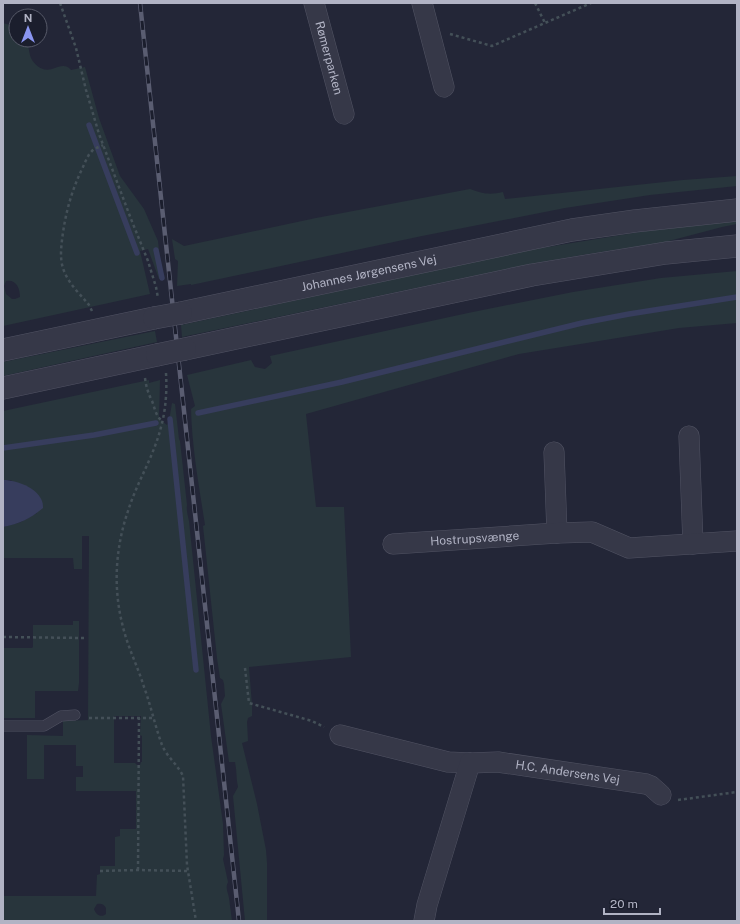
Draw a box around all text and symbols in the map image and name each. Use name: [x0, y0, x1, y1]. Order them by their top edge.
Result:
north arrow: [8, 8, 48, 48]
text: N: [24, 12, 32, 24]
street label: Rømerparken: [312, 20, 345, 96]
street label: Johannes Jørgensens Vej: [300, 252, 438, 294]
street label: Hostrupsvænge: [430, 529, 520, 548]
street label: H.C. Andersens Vej: [514, 758, 621, 787]
scale bar: [604, 890, 660, 916]
text: 20 m: [610, 897, 638, 911]

